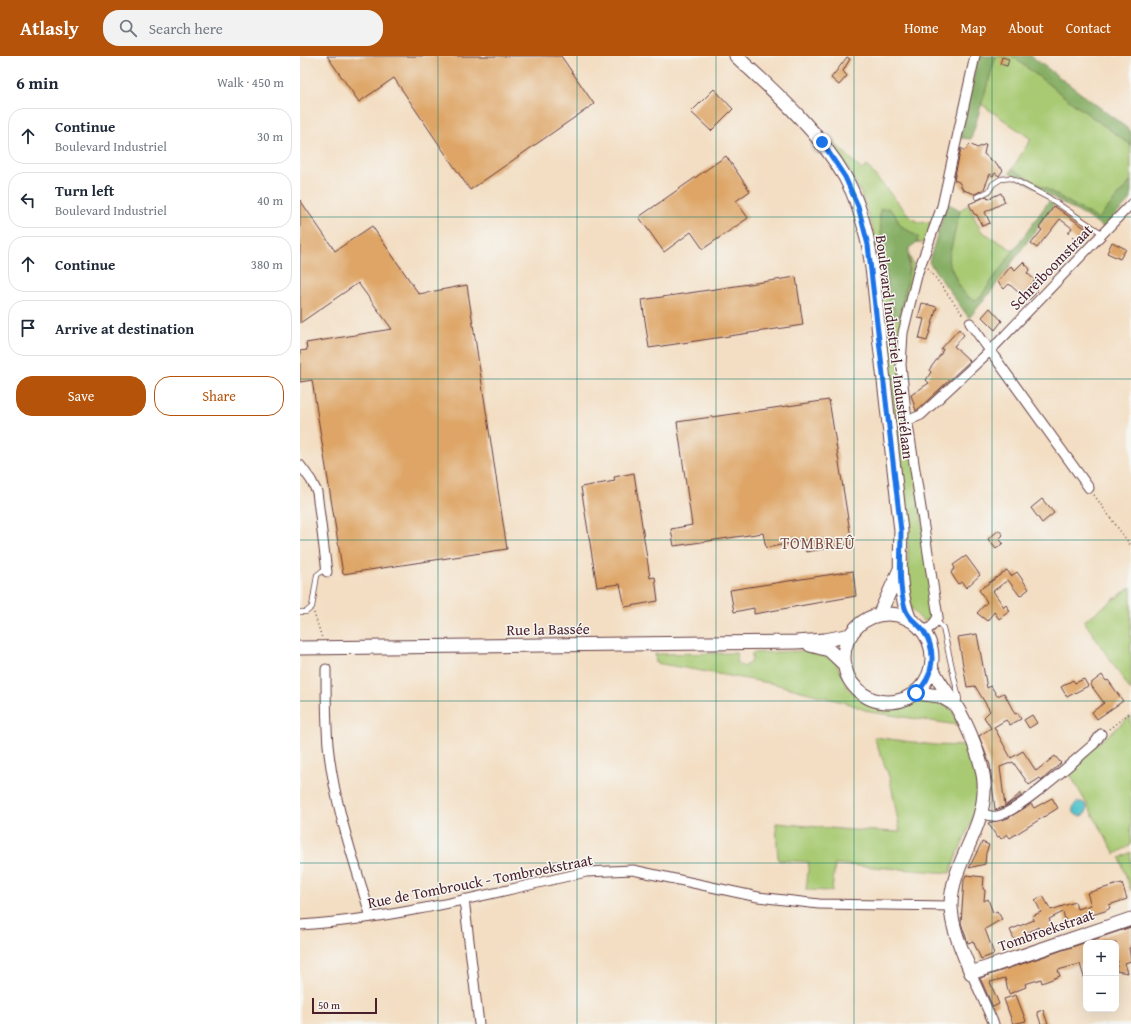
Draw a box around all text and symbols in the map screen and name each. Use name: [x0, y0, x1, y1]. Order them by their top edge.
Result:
search box: [103, 10, 383, 46]
text: Atlasly: [20, 14, 79, 42]
icon: search: [117, 17, 139, 39]
text: Search here: [149, 18, 223, 39]
text: Home: [904, 18, 939, 38]
text: Map: [961, 18, 986, 38]
text: About: [1008, 18, 1044, 38]
text: Contact: [1066, 18, 1111, 38]
text: 6 min: [16, 70, 58, 95]
text: Walk · 450 m: [217, 73, 284, 92]
text: Continue: [55, 116, 116, 137]
icon: ahead: [17, 125, 39, 147]
text: 30 m: [257, 127, 283, 146]
route end: [813, 133, 831, 151]
text: Boulevard Industriel: [55, 137, 167, 156]
text: Turn left: [55, 180, 114, 201]
icon: left: [17, 189, 39, 211]
text: 40 m: [257, 191, 283, 210]
text: Boulevard Industriel: [55, 201, 167, 220]
street label: Schreiboomstraat: [1005, 219, 1098, 314]
street label: Boulevard Industriel - Industriélaan: [871, 234, 919, 461]
icon: ahead: [17, 253, 39, 275]
text: Continue: [55, 254, 116, 275]
text: 380 m: [251, 255, 283, 274]
icon: arrive: [17, 317, 39, 339]
text: Arrive at destination: [55, 318, 194, 339]
button: Save: [16, 376, 146, 416]
button: Share: [154, 376, 284, 416]
district label: TOMBREÛ: [780, 531, 856, 555]
street label: Rue la Bassée: [506, 618, 590, 640]
route start: [907, 684, 925, 702]
street label: Rue de Tombrouck - Tombroekstraat: [366, 849, 595, 913]
street label: Tombroekstraat: [995, 903, 1098, 956]
map controls: [1083, 940, 1119, 1012]
button: +: [1083, 940, 1119, 976]
button: −: [1083, 976, 1119, 1012]
scale bar: [312, 996, 377, 1015]
text: 50 m: [318, 997, 340, 1013]

